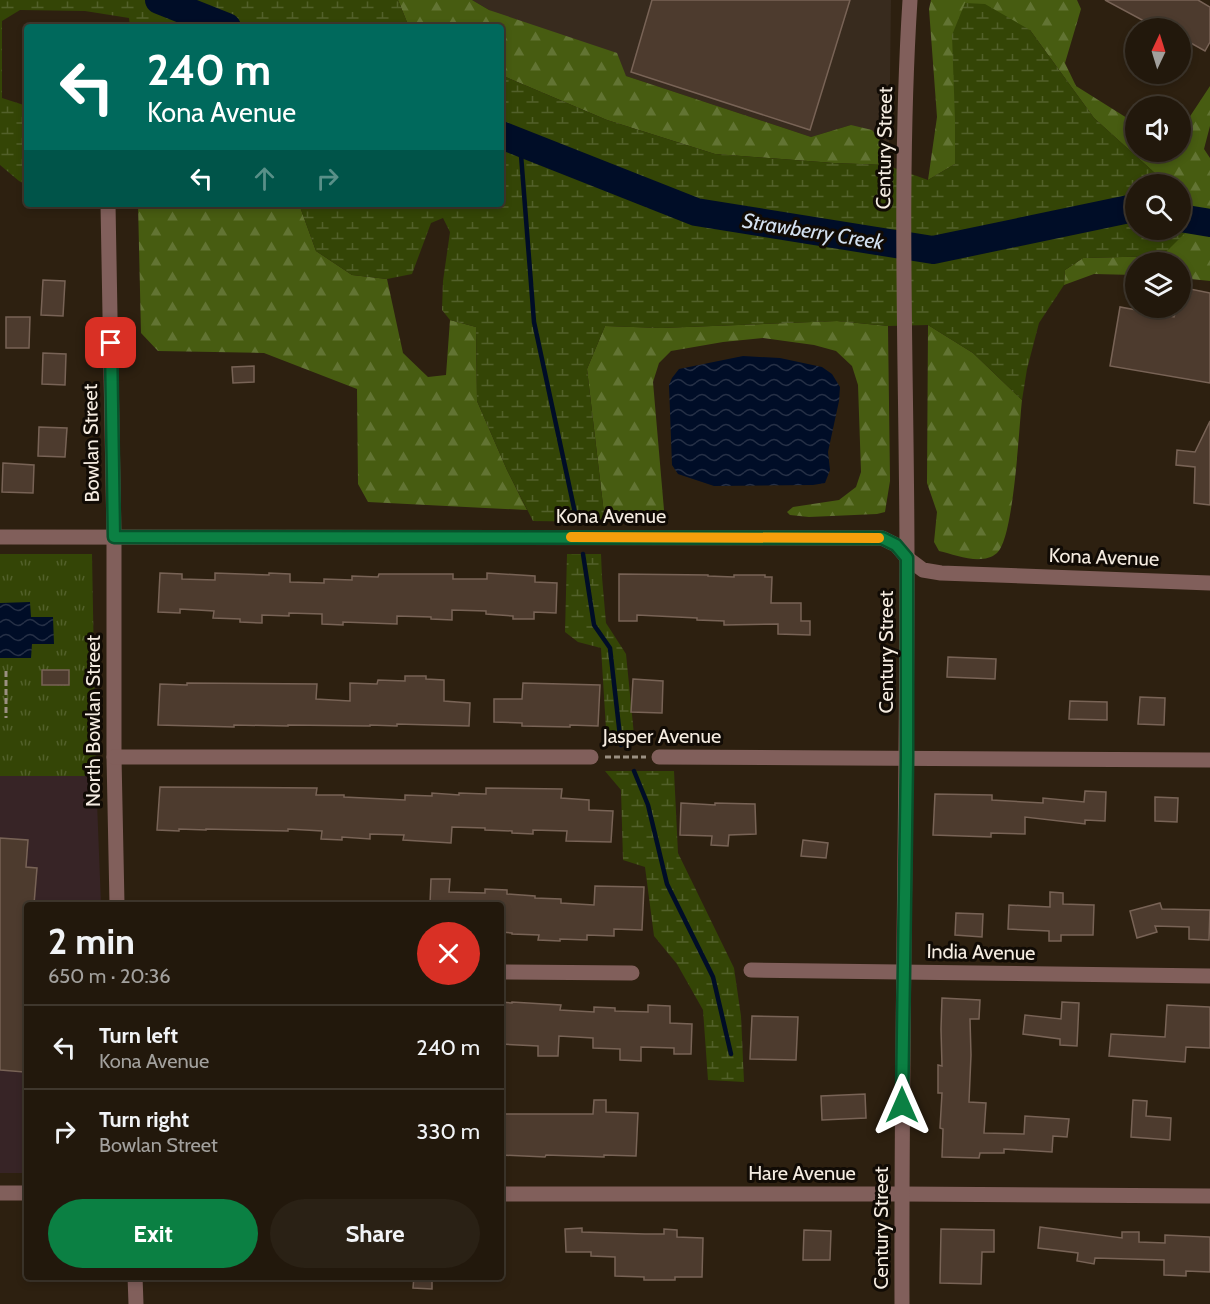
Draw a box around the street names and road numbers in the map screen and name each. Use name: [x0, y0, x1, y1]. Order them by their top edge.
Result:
street label: Century Street: [871, 86, 897, 210]
street label: Bowlan Street: [78, 383, 104, 503]
street label: Kona Avenue: [556, 504, 666, 528]
street label: Kona Avenue: [1048, 543, 1160, 571]
street label: Century Street: [874, 590, 898, 713]
street label: North Bowlan Street: [81, 635, 105, 807]
street label: Jasper Avenue: [602, 724, 721, 748]
street label: India Avenue: [926, 939, 1036, 965]
street label: Hare Avenue: [748, 1161, 856, 1185]
street label: Century Street: [869, 1166, 893, 1289]

